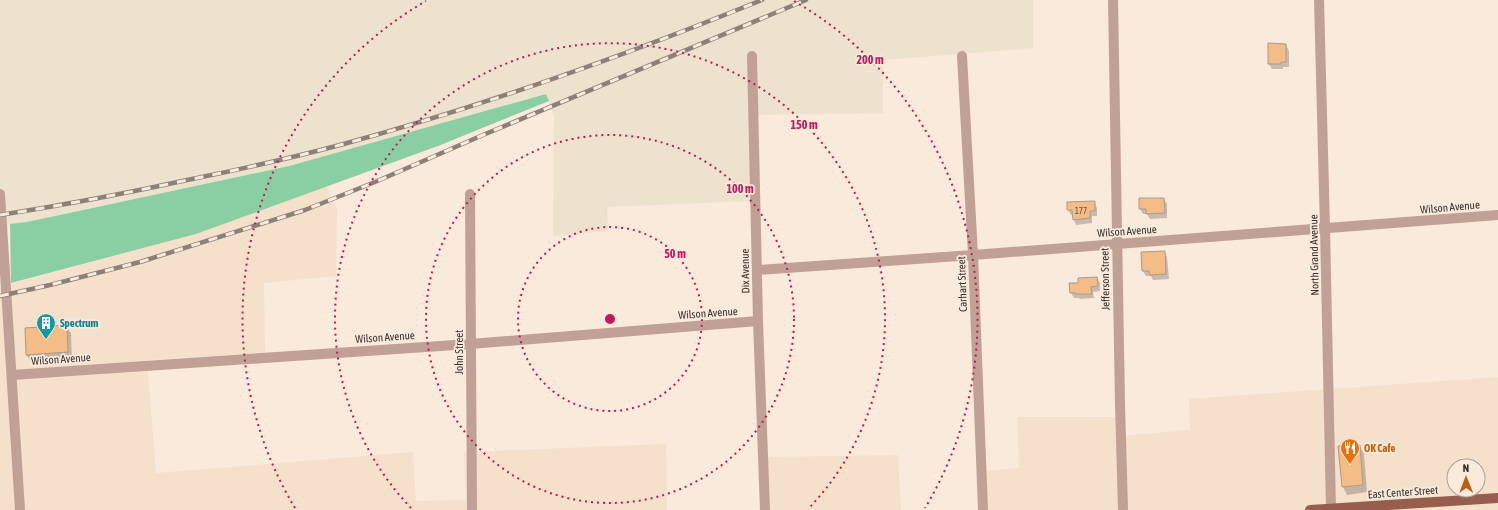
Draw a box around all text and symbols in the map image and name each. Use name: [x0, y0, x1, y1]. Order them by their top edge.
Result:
text: 200 m: [856, 53, 884, 67]
text: 150 m: [790, 118, 818, 132]
text: 100 m: [726, 182, 754, 196]
street label: Wilson Avenue: [1420, 198, 1480, 216]
house number: 177: [1075, 206, 1087, 216]
street label: North Grand Avenue: [1307, 214, 1321, 296]
street label: Wilson Avenue: [1097, 223, 1157, 239]
text: 50 m: [664, 247, 686, 261]
street label: Dix Avenue: [739, 248, 751, 294]
street label: Jefferson Street: [1098, 248, 1112, 310]
street label: Carhart Street: [955, 256, 969, 312]
street label: Wilson Avenue: [678, 305, 738, 321]
building icon: Spectrum: [35, 312, 57, 340]
centre of rings: [603, 312, 617, 326]
place label: Spectrum: [60, 317, 99, 329]
street label: Wilson Avenue: [355, 329, 415, 345]
street label: John Street: [453, 329, 465, 375]
street label: Wilson Avenue: [31, 351, 91, 367]
restaurant icon: OK Cafe: [1339, 437, 1361, 465]
place label: OK Cafe: [1364, 442, 1395, 454]
north arrow: [1446, 458, 1486, 498]
text: N: [1462, 462, 1469, 474]
street label: East Center Street: [1367, 484, 1439, 500]

